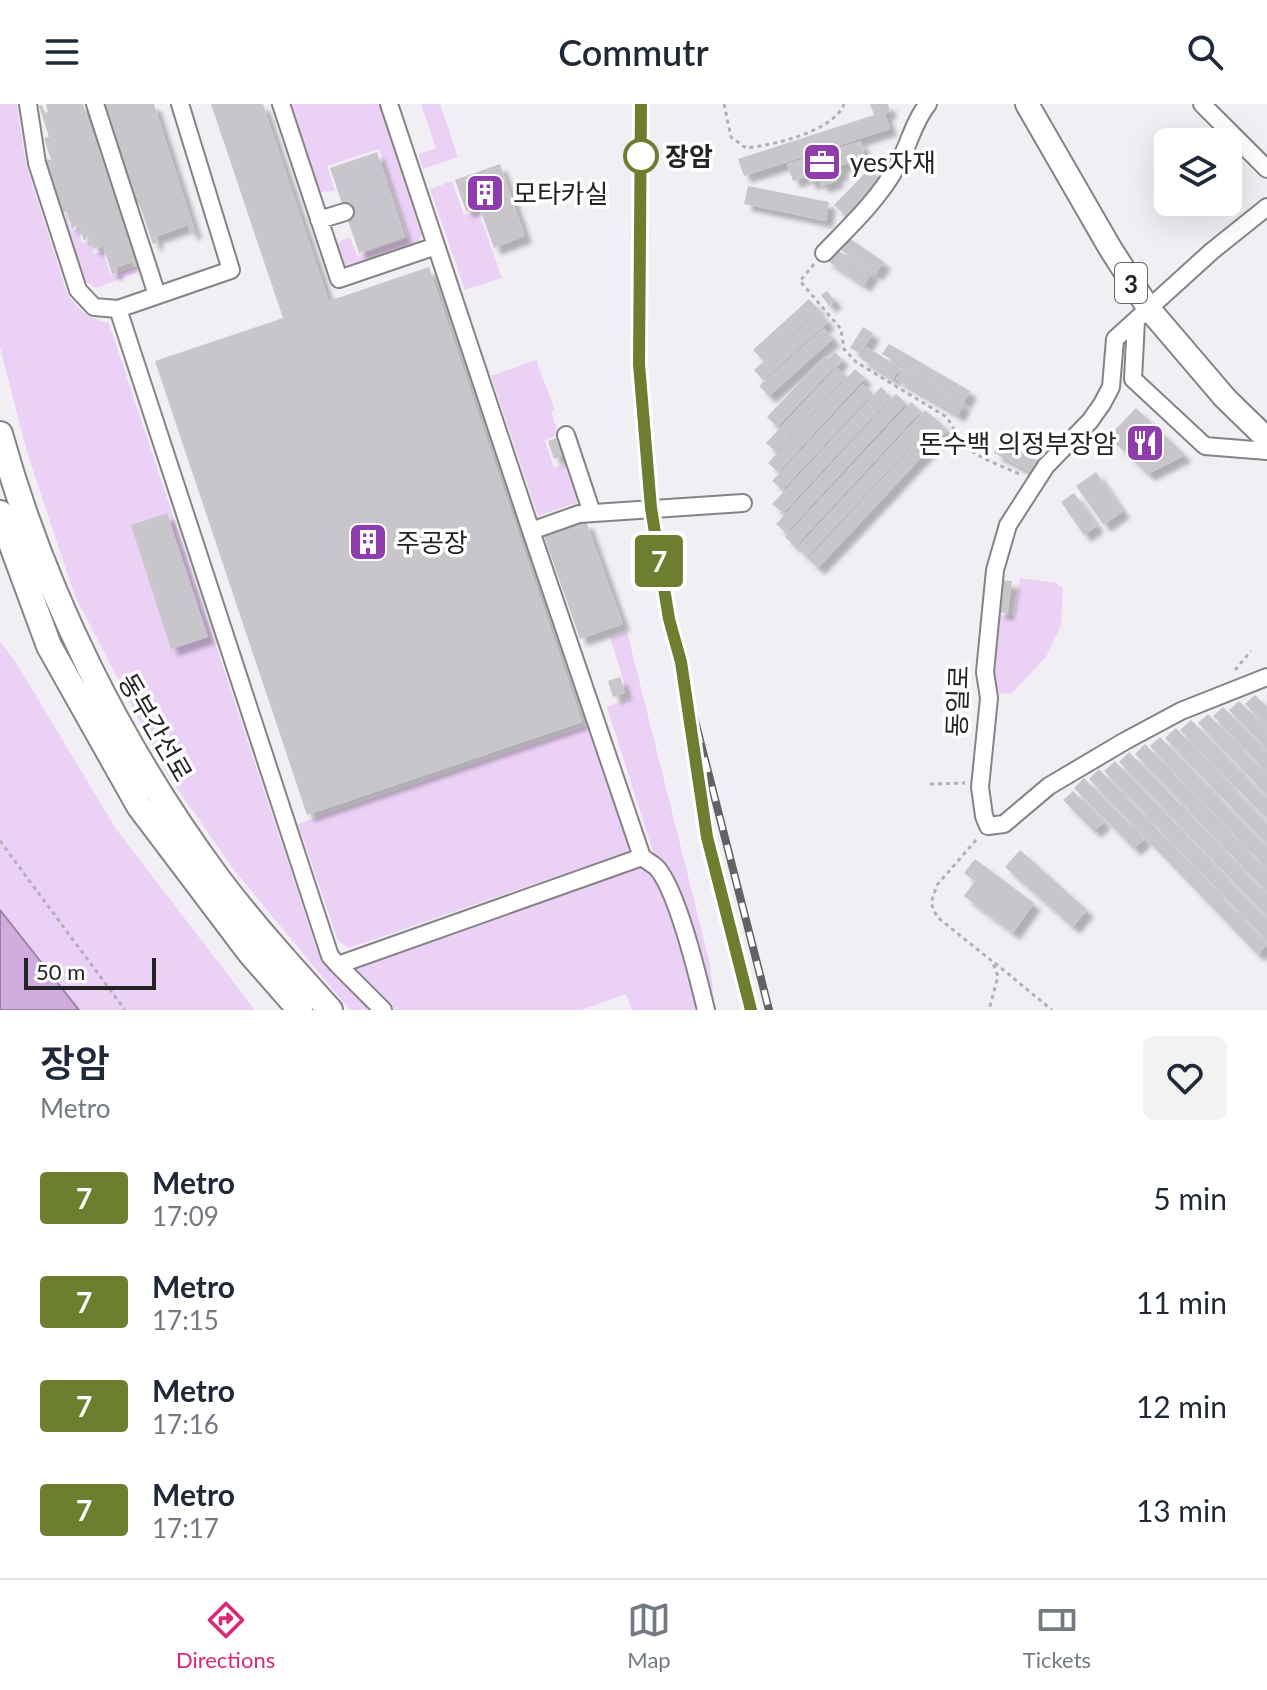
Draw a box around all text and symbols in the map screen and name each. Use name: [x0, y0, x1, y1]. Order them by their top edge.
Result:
icon: menu: [40, 30, 84, 74]
text: Commutr: [558, 30, 709, 74]
icon: search: [1183, 30, 1227, 74]
map controls: [1154, 128, 1242, 216]
button: layers: [1154, 128, 1242, 216]
marker: 장암: [624, 139, 658, 173]
place label: 장암: [665, 140, 713, 172]
office icon: yes자재: [801, 141, 843, 183]
place label: yes자재: [850, 146, 936, 178]
building icon: 모타카실: [464, 172, 506, 214]
place label: 모타카실: [513, 177, 609, 209]
road number: 3: [1115, 263, 1147, 303]
restaurant icon: 돈수백 의정부장암: [1124, 422, 1166, 464]
place label: 돈수백 의정부장암: [919, 427, 1117, 459]
building icon: 주공장: [347, 521, 389, 563]
place label: 주공장: [396, 526, 468, 558]
line badge: 7: [633, 535, 685, 587]
text: 7: [651, 544, 667, 578]
street label: 동일로: [940, 665, 974, 737]
street label: 동부간선로: [112, 667, 200, 787]
scale bar: [24, 954, 156, 990]
text: 50 m: [36, 958, 85, 985]
button: heart: [1143, 1036, 1227, 1120]
text: 장암: [40, 1039, 110, 1085]
text: Metro: [40, 1092, 110, 1124]
text: Metro: [152, 1164, 235, 1200]
text: 5 min: [1153, 1180, 1227, 1216]
text: 7: [76, 1181, 92, 1215]
text: 17:09: [152, 1200, 219, 1232]
text: Metro: [152, 1268, 235, 1304]
text: 11 min: [1136, 1284, 1227, 1320]
text: 7: [76, 1285, 92, 1319]
text: 17:15: [152, 1304, 219, 1336]
text: Metro: [152, 1372, 235, 1408]
text: 12 min: [1136, 1388, 1227, 1424]
text: 7: [76, 1389, 92, 1423]
text: 17:16: [152, 1408, 219, 1440]
text: Metro: [152, 1476, 235, 1512]
text: 13 min: [1136, 1492, 1227, 1528]
text: 7: [76, 1493, 92, 1527]
text: 17:17: [152, 1512, 219, 1544]
tab: Directions: [176, 1598, 275, 1673]
tab: Map: [627, 1598, 671, 1673]
tab: Tickets: [1023, 1598, 1091, 1673]

